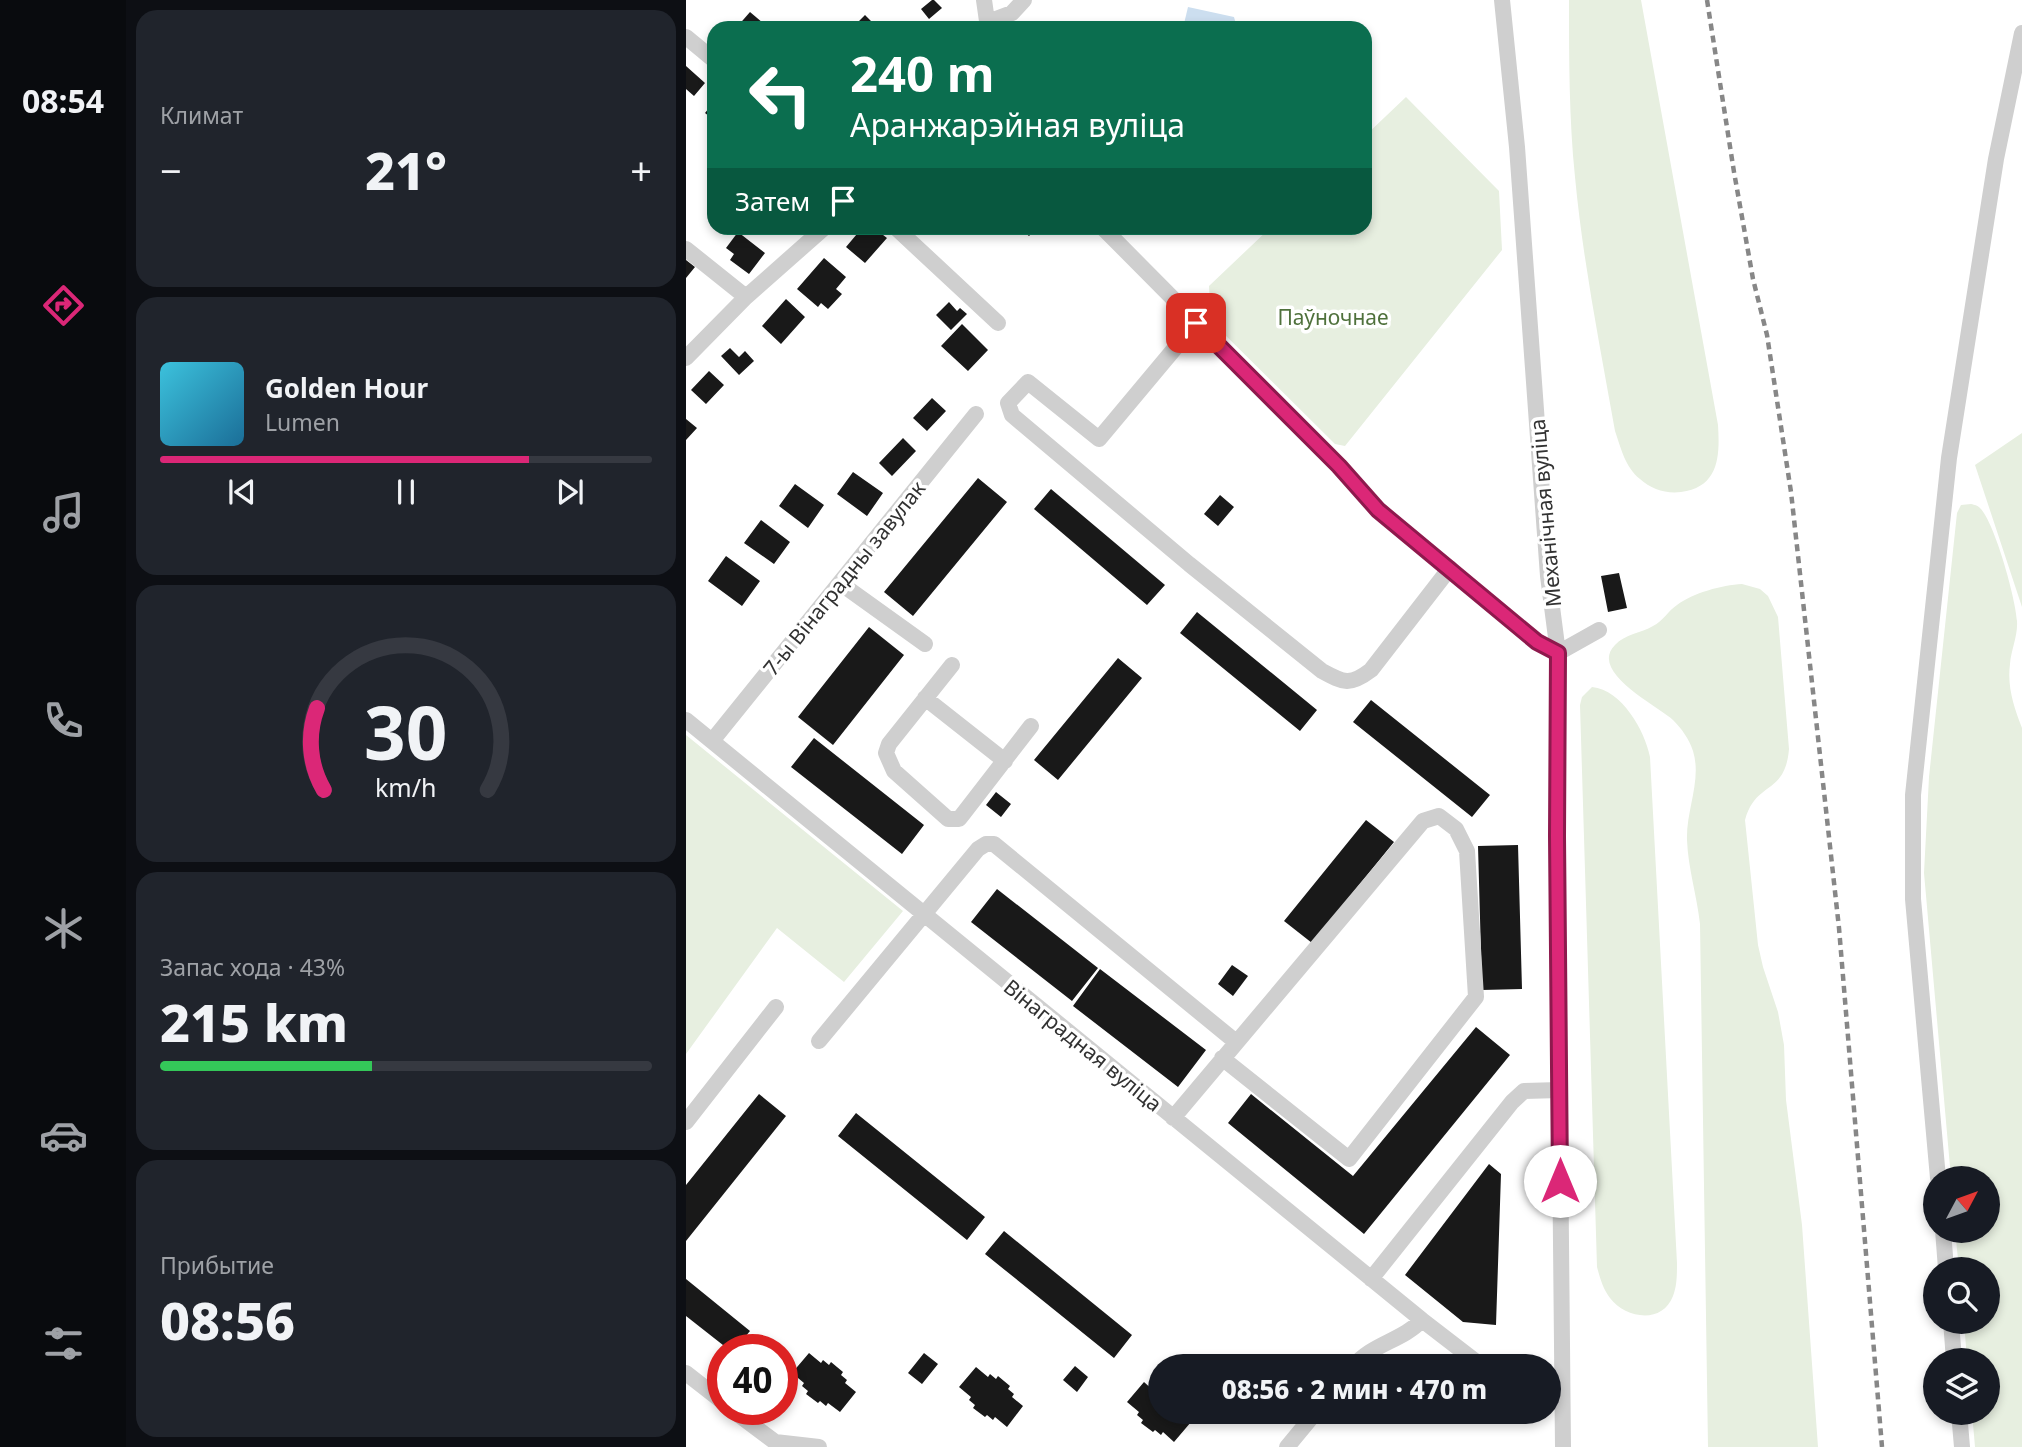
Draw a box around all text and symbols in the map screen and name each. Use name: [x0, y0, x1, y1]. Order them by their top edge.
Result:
text: 240 m: [850, 40, 995, 106]
icon: left: [735, 49, 826, 140]
text: 08:54: [22, 79, 104, 122]
text: Климат: [160, 99, 243, 131]
text: Аранжарэйная вуліца: [850, 103, 1185, 146]
text: 21°: [365, 134, 447, 205]
text: −: [160, 144, 182, 196]
text: +: [630, 144, 652, 196]
icon: arrive: [824, 182, 862, 220]
text: Затем: [735, 183, 810, 219]
icon: directions: [39, 281, 88, 330]
pin: [1166, 293, 1226, 353]
park label: Паўночнае: [1277, 303, 1389, 331]
icon: arrive: [1177, 304, 1215, 342]
text: Golden Hour: [265, 370, 428, 406]
text: Lumen: [265, 406, 340, 438]
street label: Механічная вуліца: [1523, 418, 1567, 608]
icon: previous: [223, 473, 261, 511]
icon: pause: [387, 473, 425, 511]
icon: next: [551, 473, 589, 511]
street label: 7-ы Вінаградны завулак: [757, 475, 931, 681]
icon: music: [39, 488, 88, 537]
text: 30: [364, 682, 448, 781]
icon: phone: [39, 696, 88, 745]
text: km/h: [375, 769, 437, 803]
icon: climate: [39, 904, 88, 953]
text: Запас хода · 43%: [160, 951, 345, 983]
street label: Вінаградная вуліца: [998, 973, 1168, 1117]
text: 215 km: [160, 986, 348, 1057]
icon: car: [39, 1111, 88, 1160]
position arrow: [1523, 1144, 1597, 1218]
north arrow: [1923, 1166, 2000, 1242]
map controls: [1923, 1166, 2000, 1425]
text: Прибытие: [160, 1249, 274, 1281]
button: search: [1923, 1257, 2000, 1334]
text: 08:56: [160, 1284, 295, 1355]
icon: filters: [39, 1319, 88, 1368]
speed limit sign: 40: [707, 1334, 798, 1425]
button: layers: [1923, 1348, 2000, 1425]
text: 08:56 · 2 мин · 470 m: [1222, 1371, 1487, 1407]

